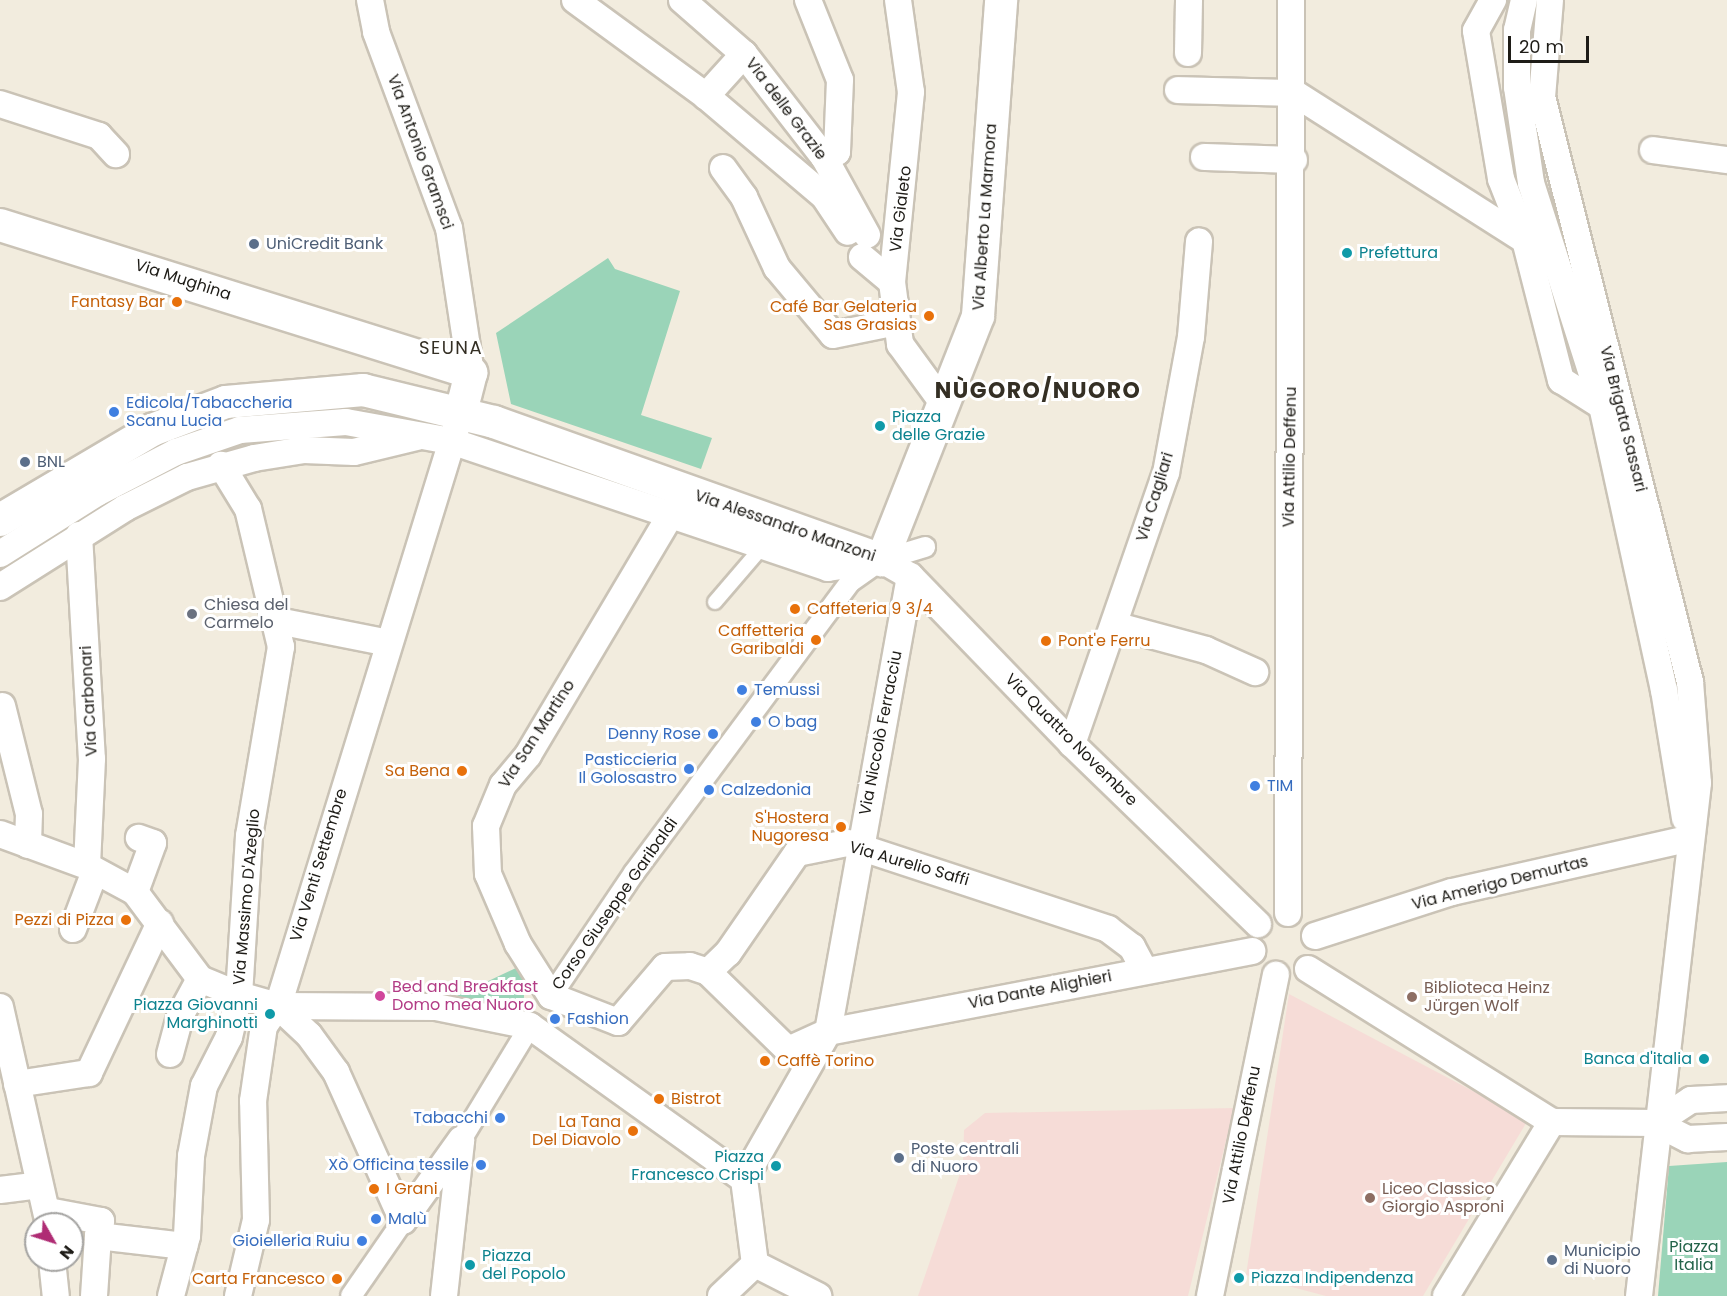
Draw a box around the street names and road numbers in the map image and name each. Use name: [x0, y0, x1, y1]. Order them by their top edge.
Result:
street label: Via delle Grazie: [741, 54, 831, 164]
street label: Via Antonio Gramsci: [383, 72, 457, 232]
street label: Via Alberto La Marmora: [969, 123, 1001, 311]
street label: Via Gialeto: [886, 165, 916, 253]
street label: Via Mughina: [133, 255, 233, 305]
street label: Via Brigata Sassari: [1596, 344, 1650, 494]
street label: Via Attilio Deffenu: [1279, 386, 1301, 528]
street label: Via Cagliari: [1132, 450, 1178, 544]
street label: Via Alessandro Manzoni: [692, 486, 878, 566]
street label: Via Carbonari: [77, 645, 101, 757]
street label: Via Niccolò Ferracciu: [856, 649, 906, 817]
street label: Via Quattro Novembre: [1001, 670, 1141, 810]
street label: Via San Martino: [495, 676, 579, 792]
street label: Via Venti Settembre: [287, 786, 351, 944]
street label: Via Massimo D'Azeglio: [230, 808, 264, 986]
street label: Corso Giuseppe Garibaldi: [548, 814, 682, 994]
street label: Via Aurelio Saffi: [847, 838, 971, 890]
street label: Via Amerigo Demurtas: [1410, 852, 1590, 914]
street label: Via Dante Alighieri: [967, 967, 1113, 1013]
street label: Via Attilio Deffenu: [1219, 1064, 1265, 1206]

